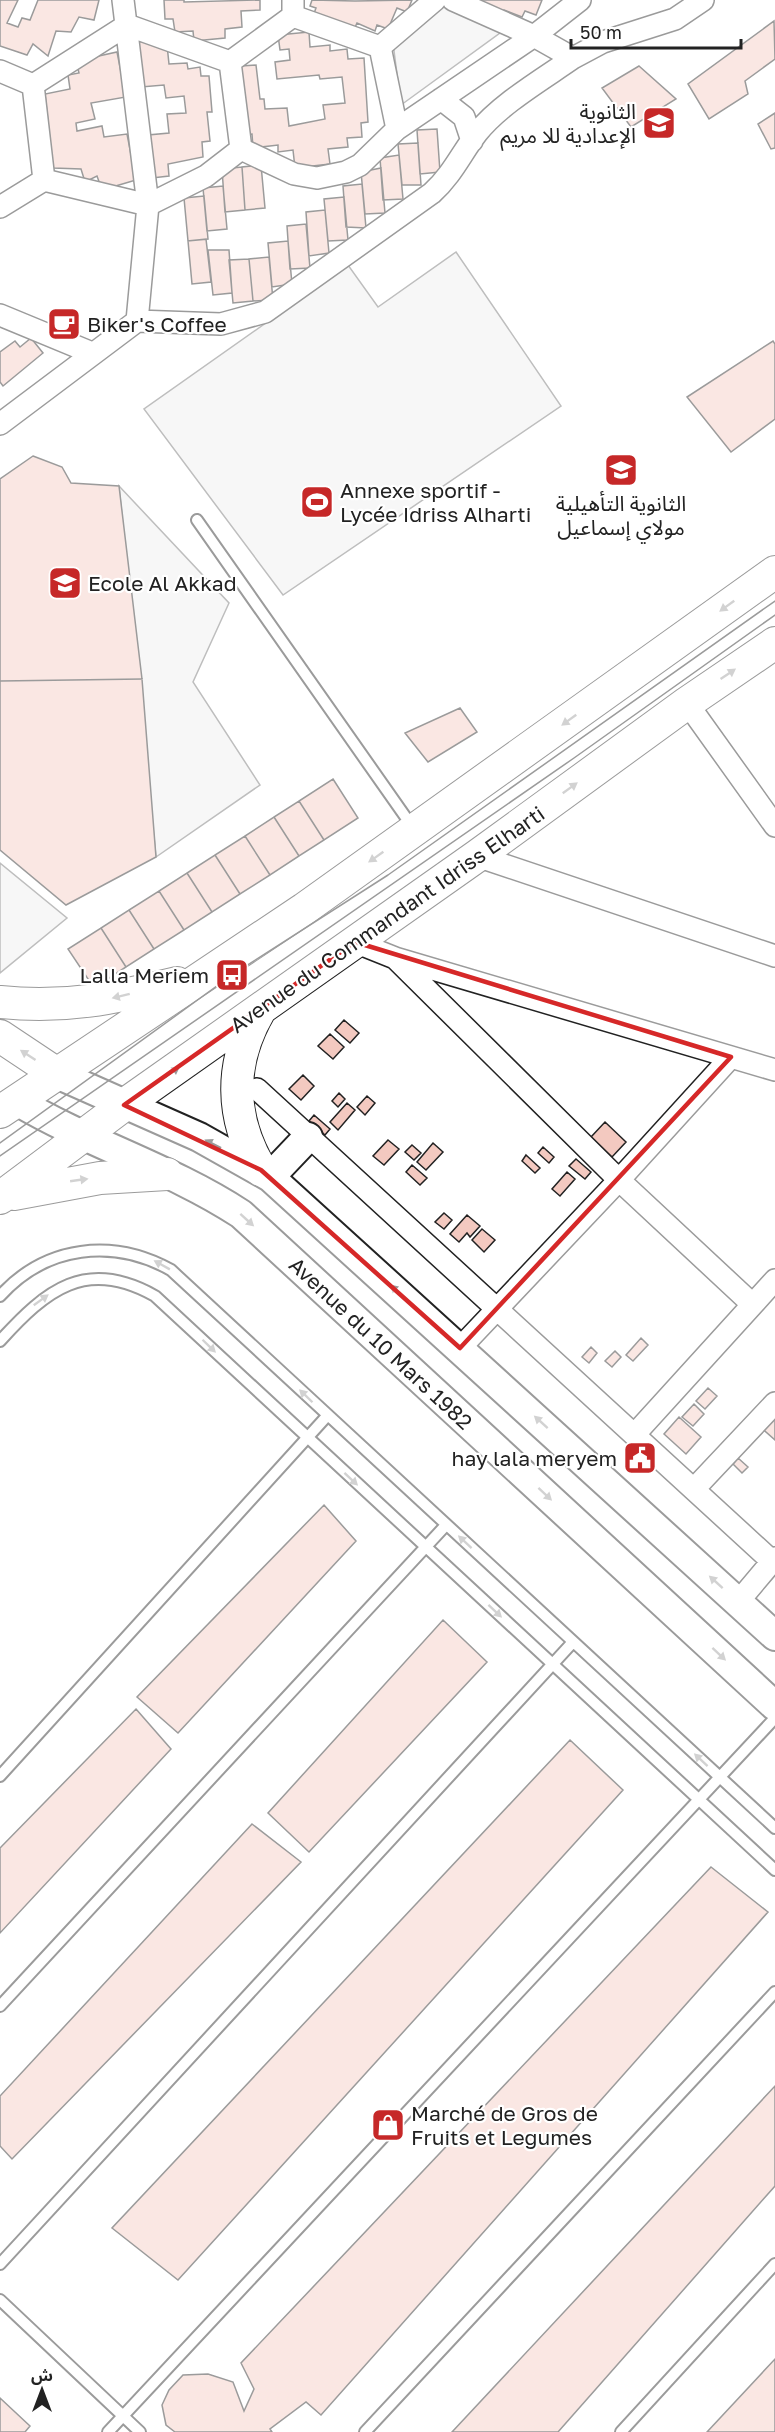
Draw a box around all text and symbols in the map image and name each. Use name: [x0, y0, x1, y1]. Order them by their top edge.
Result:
scale bar: [571, 12, 740, 50]
text: 50 m: [580, 21, 622, 43]
place label: الثانوية الإعدادية للا مريم: [500, 98, 636, 151]
school or university icon: الثانوية الإعدادية للا مريم: [641, 105, 677, 141]
cafe icon: Biker's Coffee: [46, 306, 82, 342]
place label: Biker's Coffee: [87, 311, 227, 337]
school or university icon: الثانوية التأهيلية مولاي إسماعيل: [603, 452, 639, 488]
place label: Annexe sportif - Lycée Idriss Alharti: [340, 477, 531, 527]
sports icon: Annexe sportif - Lycée Idriss Alharti: [299, 484, 335, 520]
place label: الثانوية التأهيلية مولاي إسماعيل: [556, 490, 686, 544]
school or university icon: Ecole Al Akkad: [47, 565, 83, 601]
place label: Ecole Al Akkad: [88, 570, 237, 596]
one-way arrow: [720, 600, 736, 612]
one-way arrow: [720, 669, 737, 680]
one-way arrow: [561, 714, 577, 726]
one-way arrow: [561, 782, 577, 794]
street label: Avenue du Commandant Idriss Elharti: [225, 800, 549, 1038]
one-way arrow: [368, 851, 383, 863]
bus stop icon: Lalla Meriem: [214, 957, 250, 993]
place label: Lalla Meriem: [80, 962, 209, 988]
one-way arrow: [112, 992, 130, 1002]
one-way arrow: [20, 1050, 36, 1061]
one-way arrow: [163, 1066, 179, 1078]
one-way arrow: [204, 1139, 221, 1149]
one-way arrow: [70, 1176, 89, 1185]
one-way arrow: [239, 1213, 254, 1226]
street label: Avenue du 10 Mars 1982: [284, 1251, 478, 1435]
one-way arrow: [153, 1260, 170, 1270]
one-way arrow: [390, 1285, 405, 1298]
one-way arrow: [33, 1294, 49, 1306]
one-way arrow: [202, 1338, 216, 1352]
one-way arrow: [299, 1389, 314, 1403]
one-way arrow: [534, 1415, 549, 1429]
public building icon: hay lala meryem: [622, 1440, 658, 1476]
place label: hay lala meryem: [452, 1445, 617, 1471]
one-way arrow: [344, 1472, 359, 1486]
one-way arrow: [537, 1487, 552, 1500]
one-way arrow: [458, 1535, 473, 1549]
one-way arrow: [709, 1576, 724, 1589]
one-way arrow: [487, 1604, 502, 1617]
one-way arrow: [712, 1647, 726, 1661]
one-way arrow: [694, 1753, 709, 1767]
place label: Marché de Gros de Fruits et Legumes: [411, 2100, 598, 2150]
shop icon: Marché de Gros de Fruits et Legumes: [370, 2107, 406, 2143]
north arrow: [12, 2360, 72, 2420]
text: ش: [31, 2365, 53, 2385]

